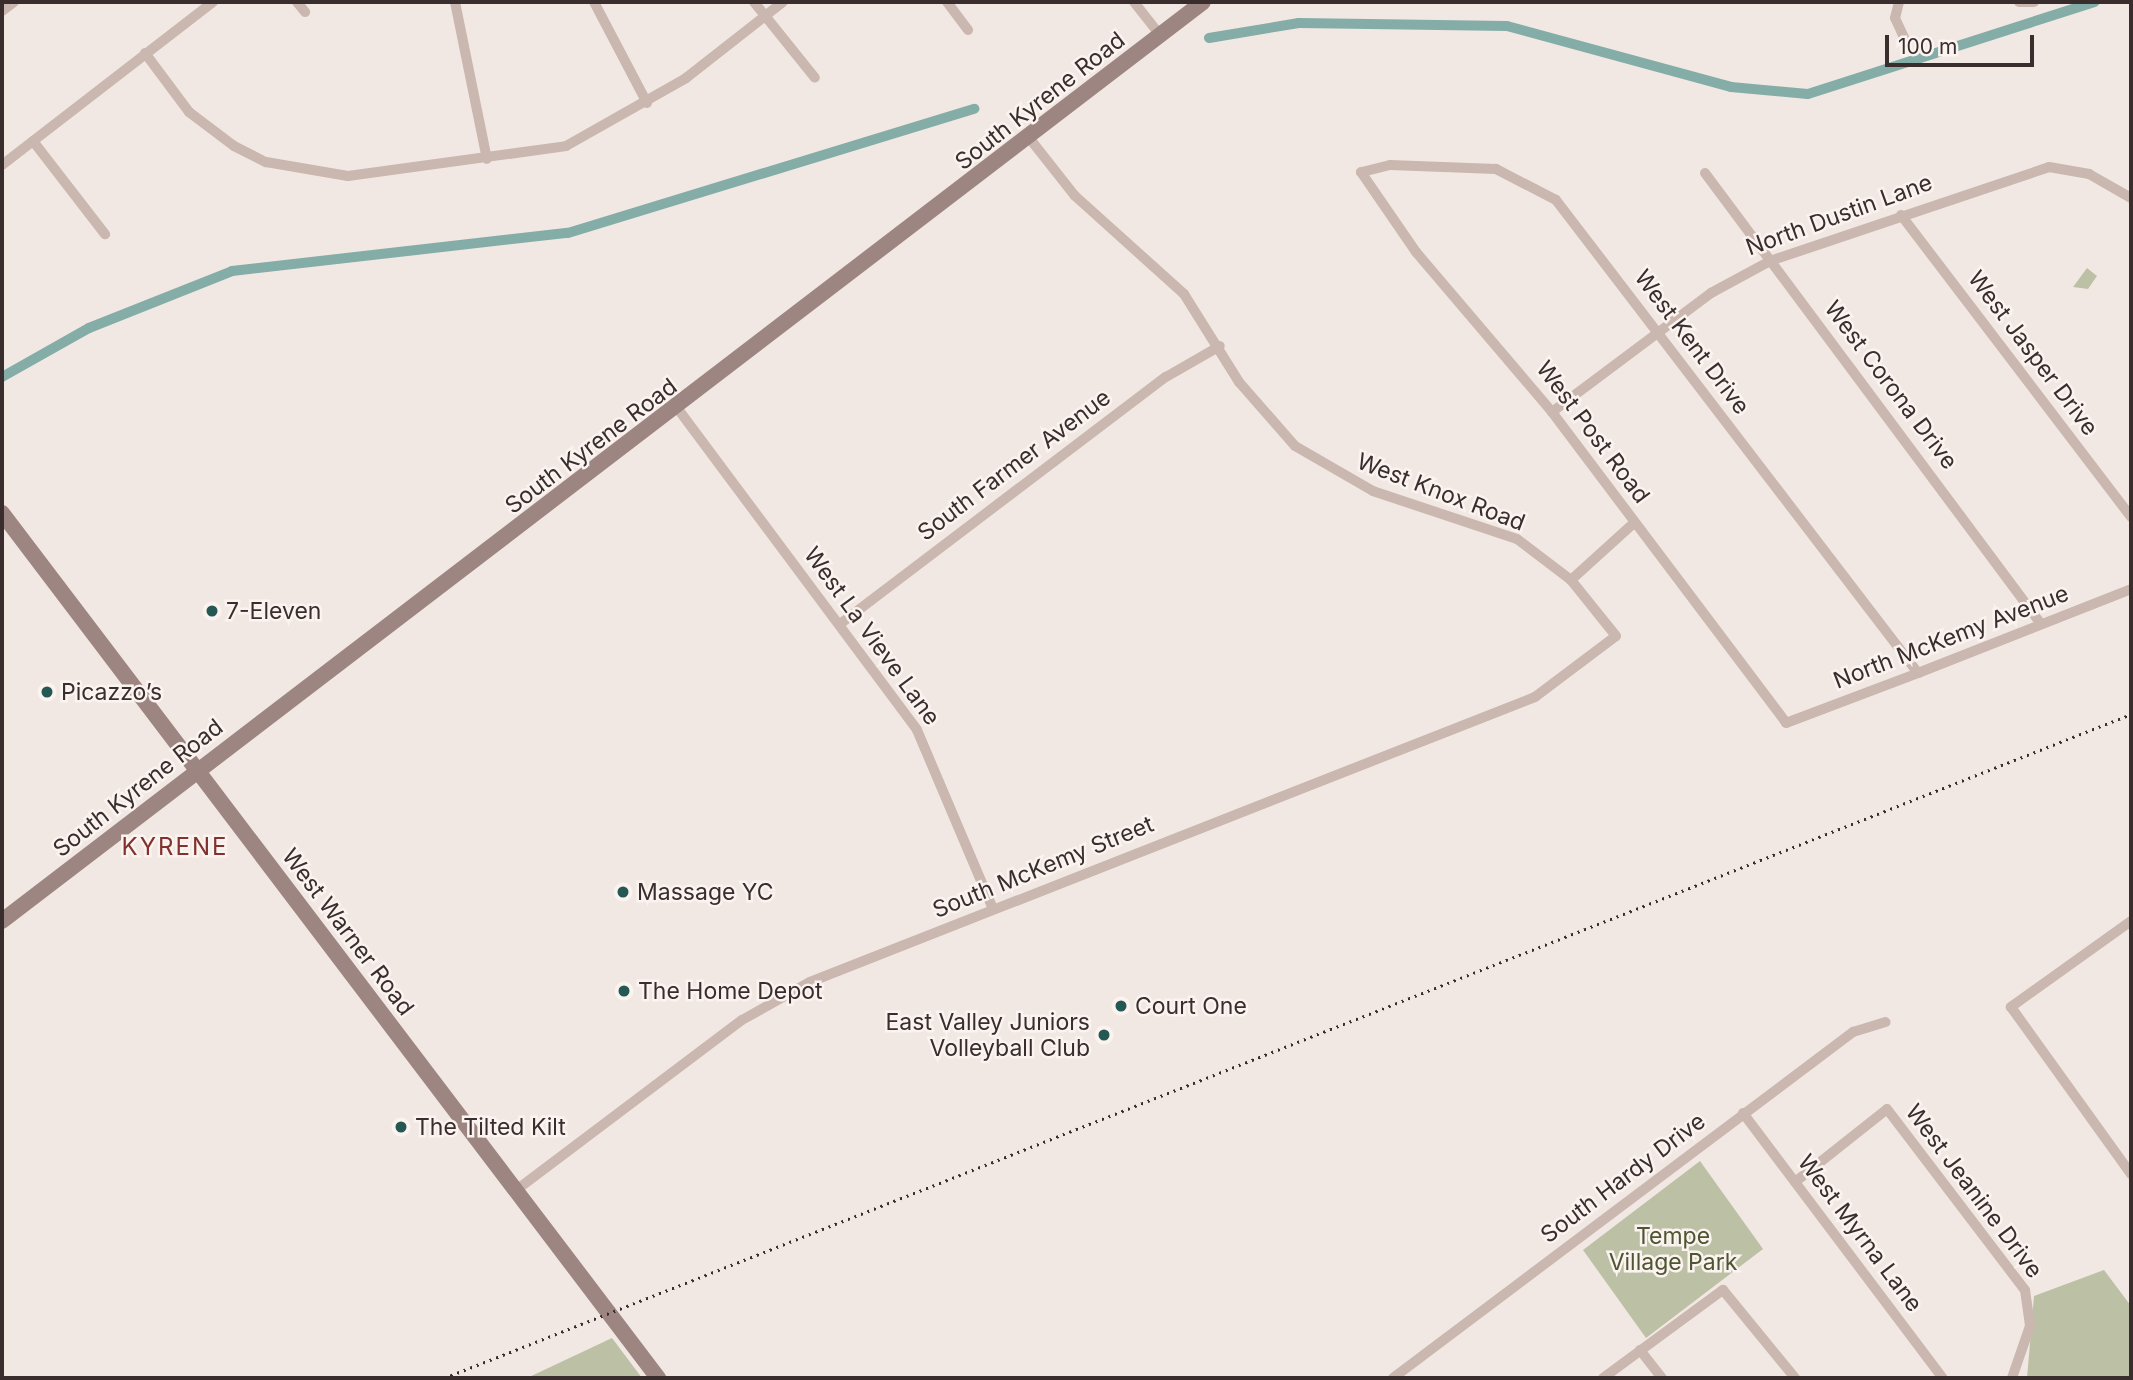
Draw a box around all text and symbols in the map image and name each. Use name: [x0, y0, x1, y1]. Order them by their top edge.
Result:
scale bar: [1888, 21, 2037, 65]
street label: South Kyrene Road: [950, 26, 1130, 176]
text: 100 m: [1898, 34, 1957, 59]
street label: North Dustin Lane: [1742, 168, 1936, 262]
street label: West Kent Drive: [1629, 264, 1755, 420]
street label: West Jasper Drive: [1962, 265, 2104, 441]
street label: West Corona Drive: [1819, 295, 1963, 475]
street label: West Post Road: [1531, 355, 1655, 509]
street label: South Kyrene Road: [500, 372, 682, 520]
street label: South Farmer Avenue: [912, 384, 1116, 546]
street label: West Knox Road: [1353, 447, 1529, 537]
street label: West La Vieve Lane: [798, 542, 946, 730]
street label: North McKemy Avenue: [1830, 579, 2072, 695]
place label: 7-Eleven: [226, 597, 321, 625]
marker: 7-Eleven: [204, 603, 220, 619]
place label: Picazzo’s: [61, 678, 162, 706]
marker: Picazzo’s: [39, 684, 55, 700]
street label: South Kyrene Road: [48, 713, 228, 863]
street label: South McKemy Street: [929, 810, 1157, 924]
district label: KYRENE: [122, 833, 228, 861]
street label: West Warner Road: [276, 843, 420, 1021]
place label: Massage YC: [637, 878, 774, 906]
marker: Massage YC: [615, 884, 631, 900]
place label: The Home Depot: [638, 977, 823, 1005]
marker: The Home Depot: [616, 983, 632, 999]
place label: Court One: [1135, 992, 1247, 1020]
marker: Court One: [1113, 998, 1129, 1014]
place label: East Valley Juniors Volleyball Club: [886, 1008, 1090, 1062]
marker: East Valley Juniors Volleyball Club: [1096, 1027, 1112, 1043]
street label: West Jeanine Drive: [1900, 1099, 2048, 1283]
street label: South Hardy Drive: [1535, 1107, 1711, 1249]
place label: The Tilted Kilt: [415, 1113, 566, 1141]
marker: The Tilted Kilt: [393, 1119, 409, 1135]
street label: West Myrna Lane: [1792, 1149, 1928, 1317]
park label: Tempe Village Park: [1609, 1222, 1737, 1276]

